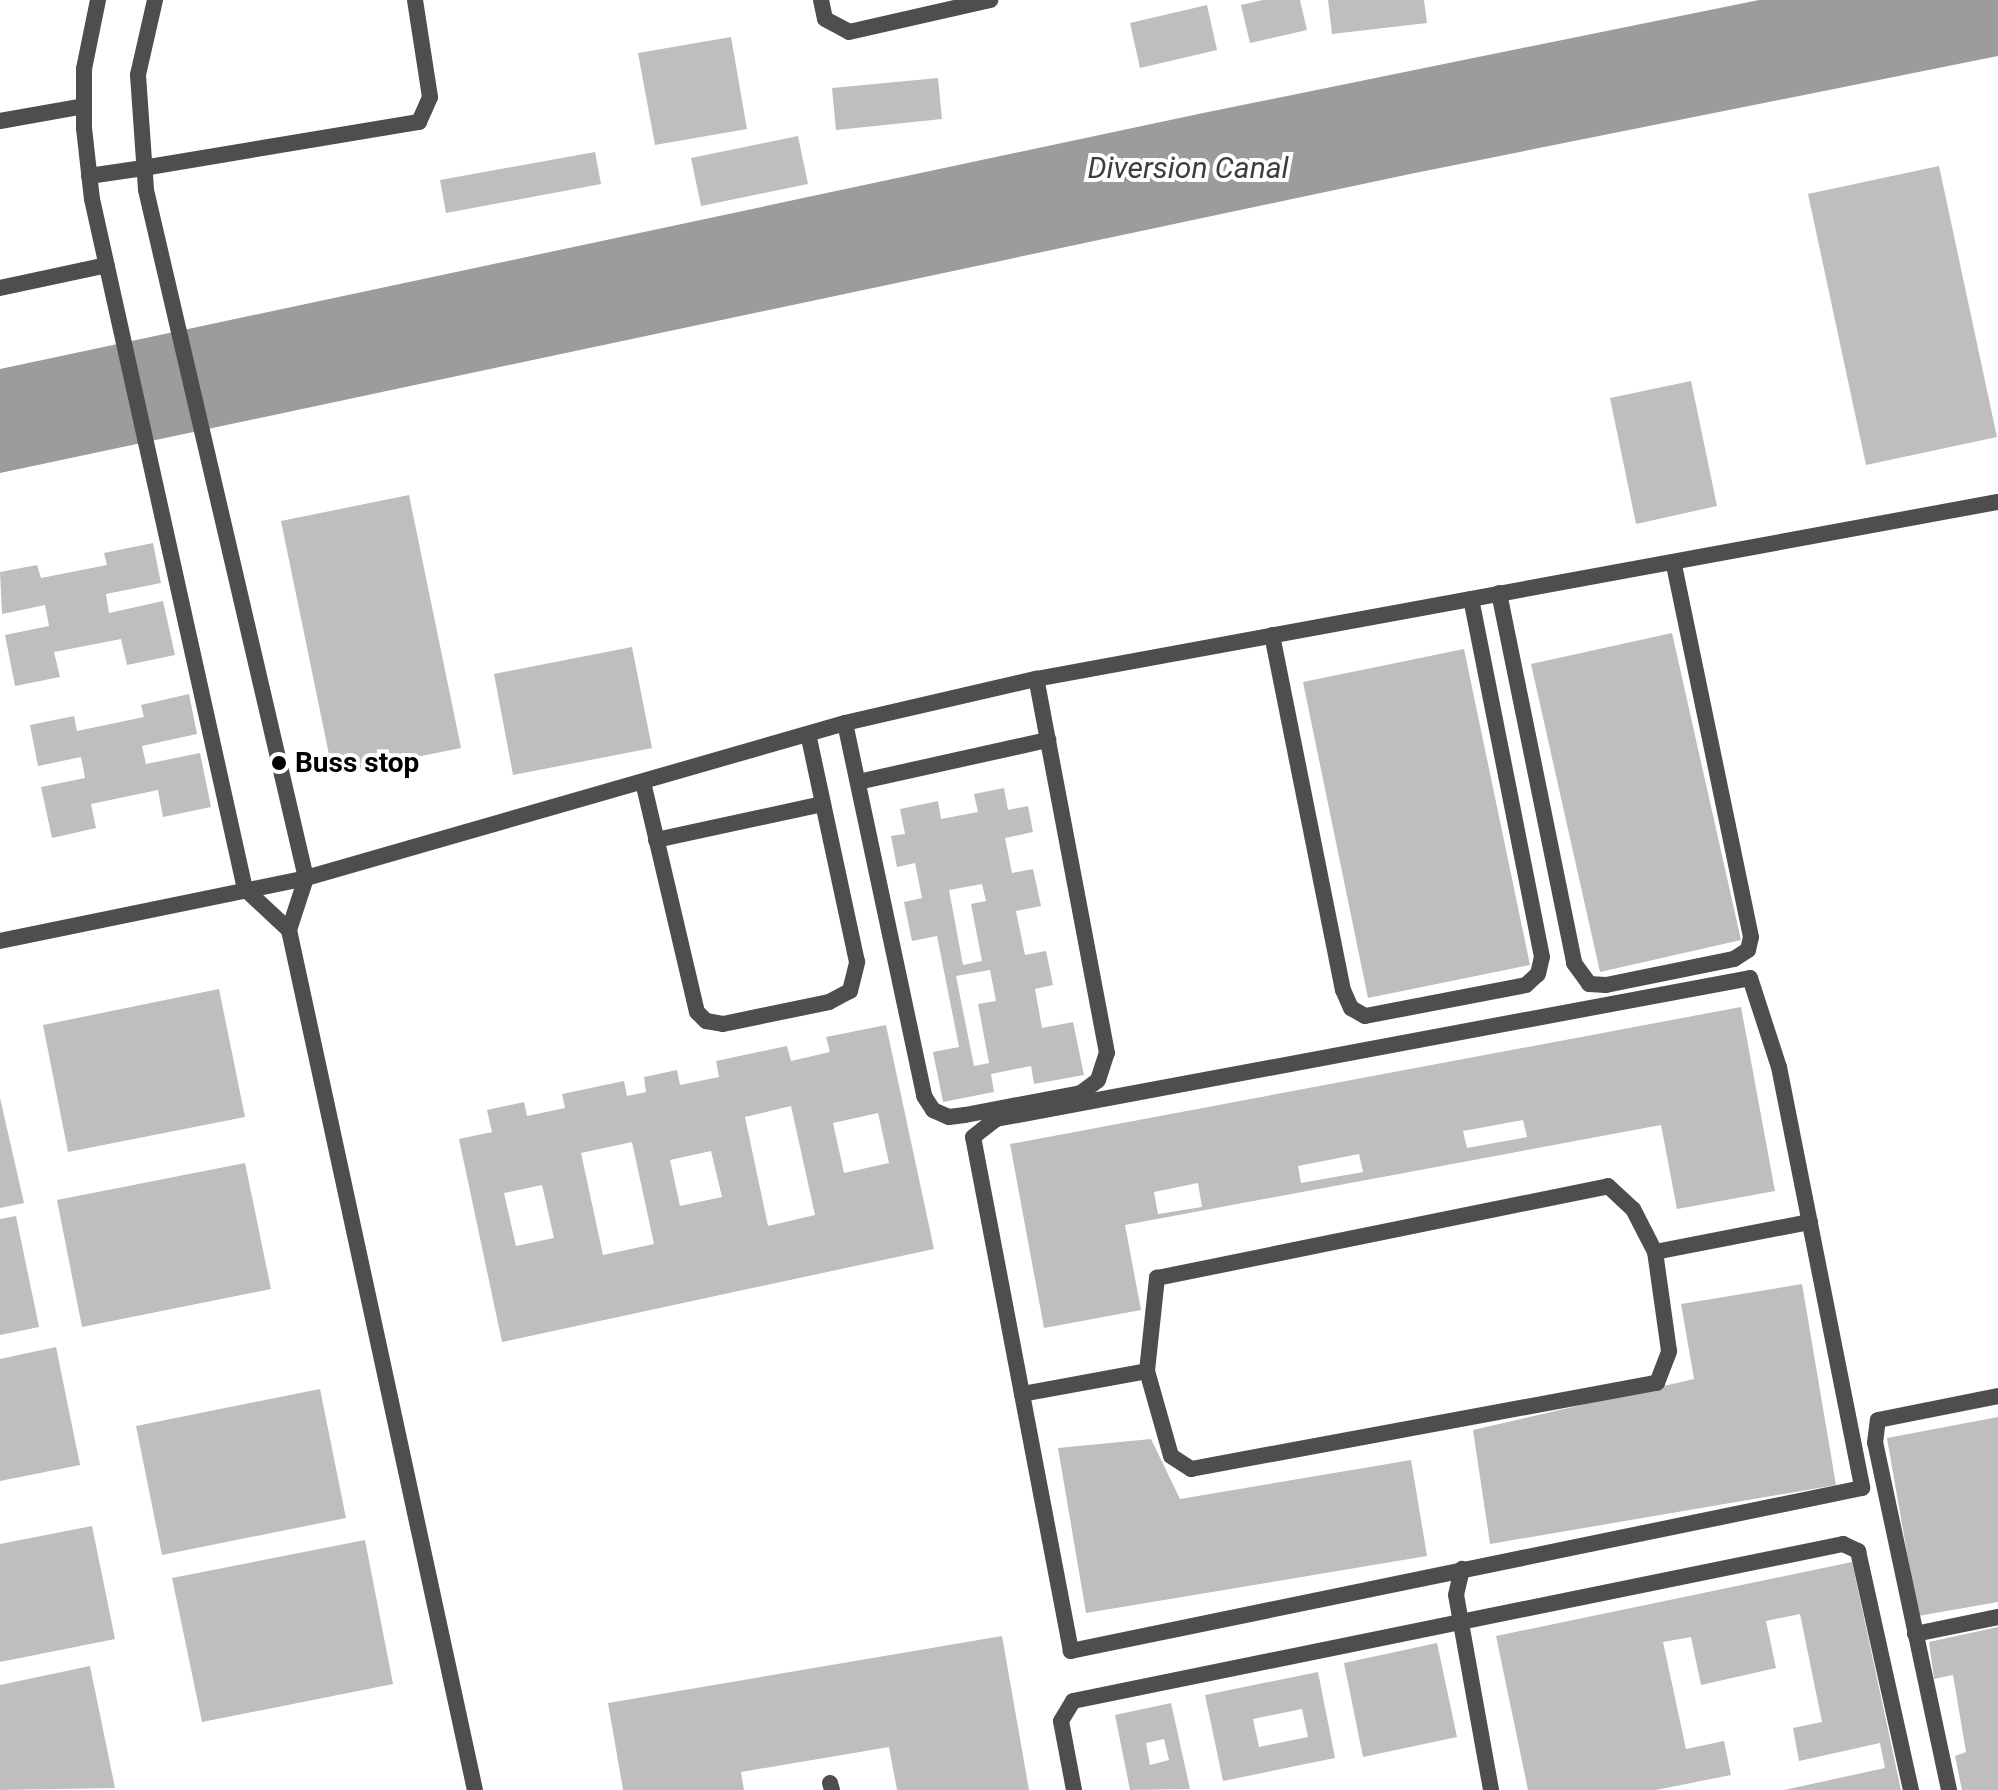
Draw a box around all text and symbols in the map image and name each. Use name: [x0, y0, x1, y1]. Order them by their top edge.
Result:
water label: Diversion Canal: [1087, 150, 1289, 186]
place label: Buss stop: [295, 746, 419, 780]
marker: Buss stop: [270, 754, 288, 772]

